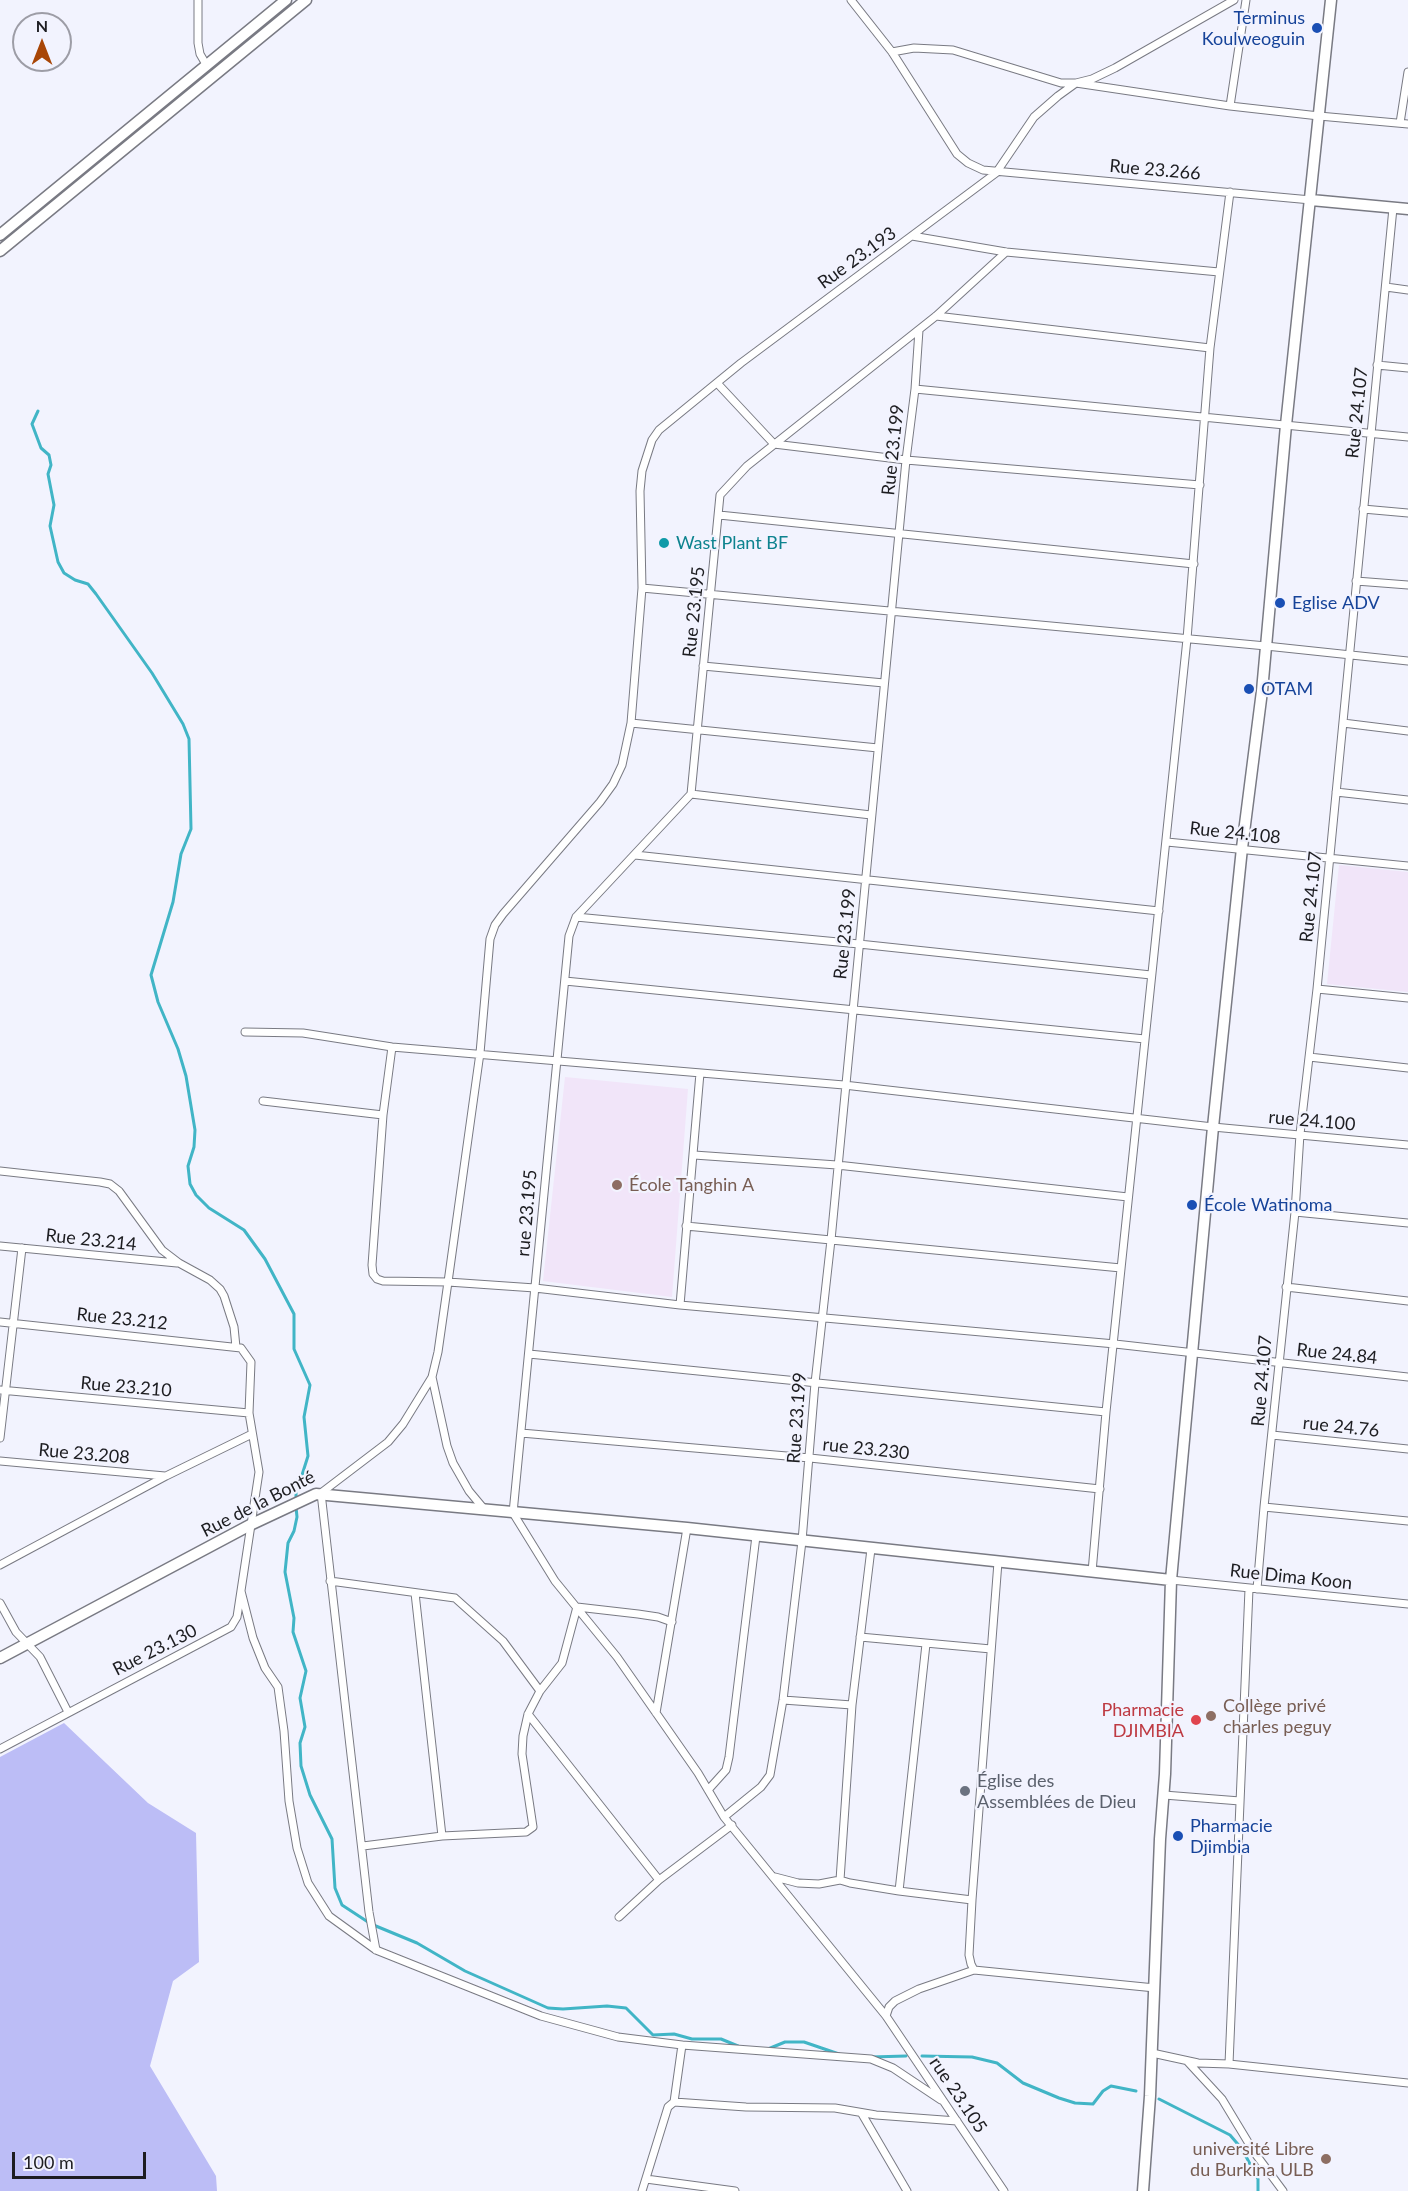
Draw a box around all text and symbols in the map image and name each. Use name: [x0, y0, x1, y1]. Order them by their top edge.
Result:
place label: Terminus Koulweoguin: [1202, 7, 1305, 50]
north arrow: [12, 12, 72, 72]
text: N: [36, 16, 48, 35]
marker: Terminus Koulweoguin: [1310, 21, 1324, 35]
street label: Rue 23.266: [1108, 155, 1202, 185]
street label: Rue 23.193: [814, 222, 900, 294]
street label: Rue 24.107: [1341, 366, 1373, 460]
street label: Rue 23.199: [877, 403, 909, 497]
place label: Wast Plant BF: [676, 532, 788, 554]
marker: Wast Plant BF: [657, 536, 671, 550]
street label: Rue 23.195: [678, 565, 710, 659]
place label: Eglise ADV: [1292, 592, 1380, 614]
marker: Eglise ADV: [1273, 596, 1287, 610]
place label: OTAM: [1261, 678, 1313, 700]
marker: OTAM: [1242, 682, 1256, 696]
street label: Rue 24.108: [1188, 817, 1282, 849]
street label: Rue 24.107: [1295, 850, 1327, 944]
street label: Rue 23.199: [829, 887, 861, 981]
street label: rue 24.100: [1268, 1106, 1356, 1136]
street label: rue 23.195: [512, 1169, 542, 1257]
place label: École Tanghin A: [629, 1174, 754, 1196]
marker: École Tanghin A: [610, 1178, 624, 1192]
place label: École Watinoma: [1204, 1194, 1333, 1216]
marker: École Watinoma: [1185, 1198, 1199, 1212]
street label: Rue 23.214: [44, 1224, 138, 1256]
street label: Rue 23.212: [75, 1303, 169, 1335]
street label: Rue 24.107: [1247, 1334, 1277, 1428]
street label: Rue 24.84: [1296, 1339, 1378, 1369]
street label: Rue 23.210: [79, 1372, 173, 1402]
street label: Rue 23.199: [783, 1372, 811, 1464]
street label: rue 24.76: [1302, 1412, 1380, 1442]
street label: rue 23.230: [822, 1434, 910, 1464]
street label: Rue 23.208: [37, 1439, 131, 1469]
street label: Rue de la Bonté: [198, 1466, 318, 1542]
street label: Rue Dima Koon: [1229, 1560, 1353, 1594]
street label: Rue 23.130: [109, 1620, 201, 1680]
place label: Collège privé charles peguy: [1223, 1695, 1332, 1738]
place label: Pharmacie DJIMBIA: [1102, 1699, 1184, 1742]
marker: Collège privé charles peguy: [1204, 1709, 1218, 1723]
marker: Pharmacie DJIMBIA: [1189, 1713, 1203, 1727]
place label: Église des Assemblées de Dieu: [977, 1770, 1136, 1812]
marker: Église des Assemblées de Dieu: [958, 1784, 972, 1798]
place label: Pharmacie Djimbia: [1190, 1815, 1272, 1858]
marker: Pharmacie Djimbia: [1171, 1829, 1185, 1843]
street label: rue 23.105: [925, 2053, 991, 2137]
place label: université Libre du Burkina ULB: [1190, 2138, 1314, 2180]
scale bar: [15, 2140, 148, 2178]
text: 100 m: [23, 2151, 74, 2173]
marker: université Libre du Burkina ULB: [1319, 2152, 1333, 2166]

